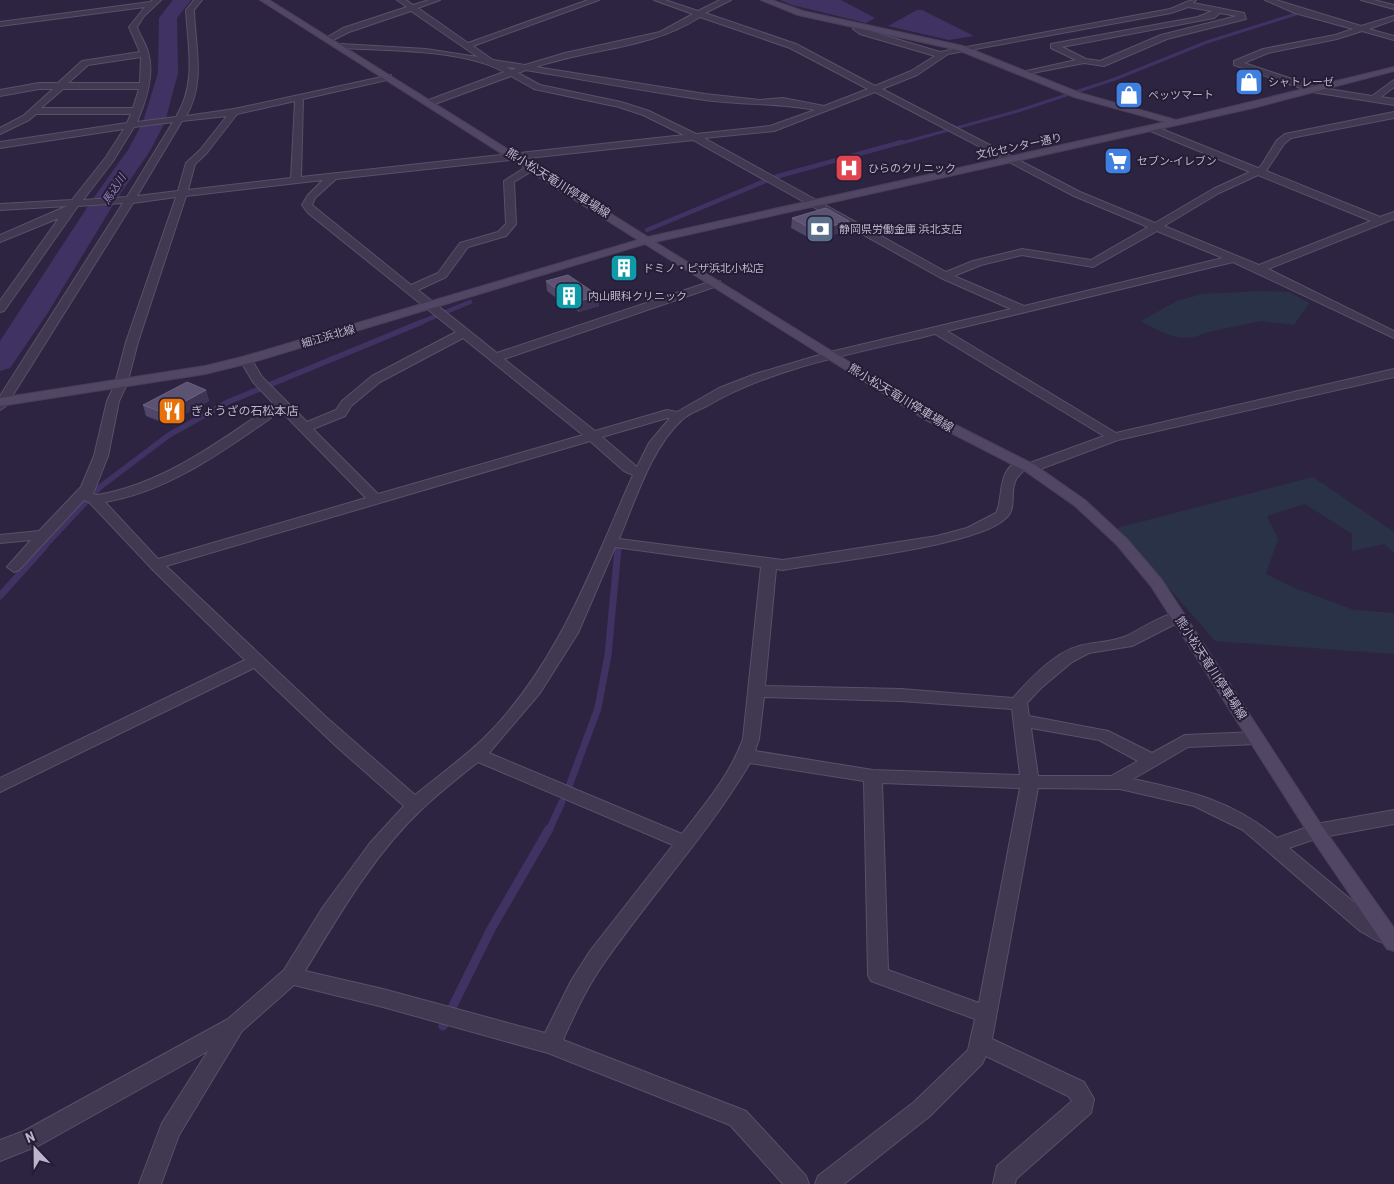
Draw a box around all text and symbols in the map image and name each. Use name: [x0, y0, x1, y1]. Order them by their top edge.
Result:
shop icon: シャトレーゼ: [1234, 67, 1264, 97]
place label: シャトレーゼ: [1268, 76, 1334, 89]
shop icon: ペッツマート: [1114, 80, 1144, 110]
place label: ペッツマート: [1148, 89, 1214, 102]
street label: 文化センター通り: [975, 131, 1063, 162]
street label: 熊小松天竜川停車場線: [503, 145, 613, 221]
supermarket icon: セブン-イレブン: [1103, 146, 1133, 176]
hospital icon: ひらのクリニック: [834, 153, 864, 183]
place label: セブン-イレブン: [1137, 155, 1217, 168]
place label: ひらのクリニック: [868, 162, 956, 175]
water label: 馬込川: [100, 171, 129, 207]
bank icon: 静岡県労働金庫 浜北支店: [805, 214, 835, 244]
place label: 静岡県労働金庫 浜北支店: [839, 223, 963, 236]
building icon: ドミノ・ピザ浜北小松店: [609, 253, 639, 283]
place label: ドミノ・ピザ浜北小松店: [643, 262, 764, 275]
building icon: 内山眼科クリニック: [554, 281, 584, 311]
place label: 内山眼科クリニック: [588, 290, 687, 303]
street label: 細江浜北線: [300, 323, 356, 350]
street label: 熊小松天竜川停車場線: [846, 361, 956, 435]
restaurant icon: ぎょうざの石松本店: [157, 396, 187, 426]
place label: ぎょうざの石松本店: [191, 404, 298, 418]
street label: 熊小松天竜川停車場線: [1172, 614, 1250, 722]
north arrow: [10, 1124, 60, 1174]
text: N: [23, 1128, 37, 1146]

